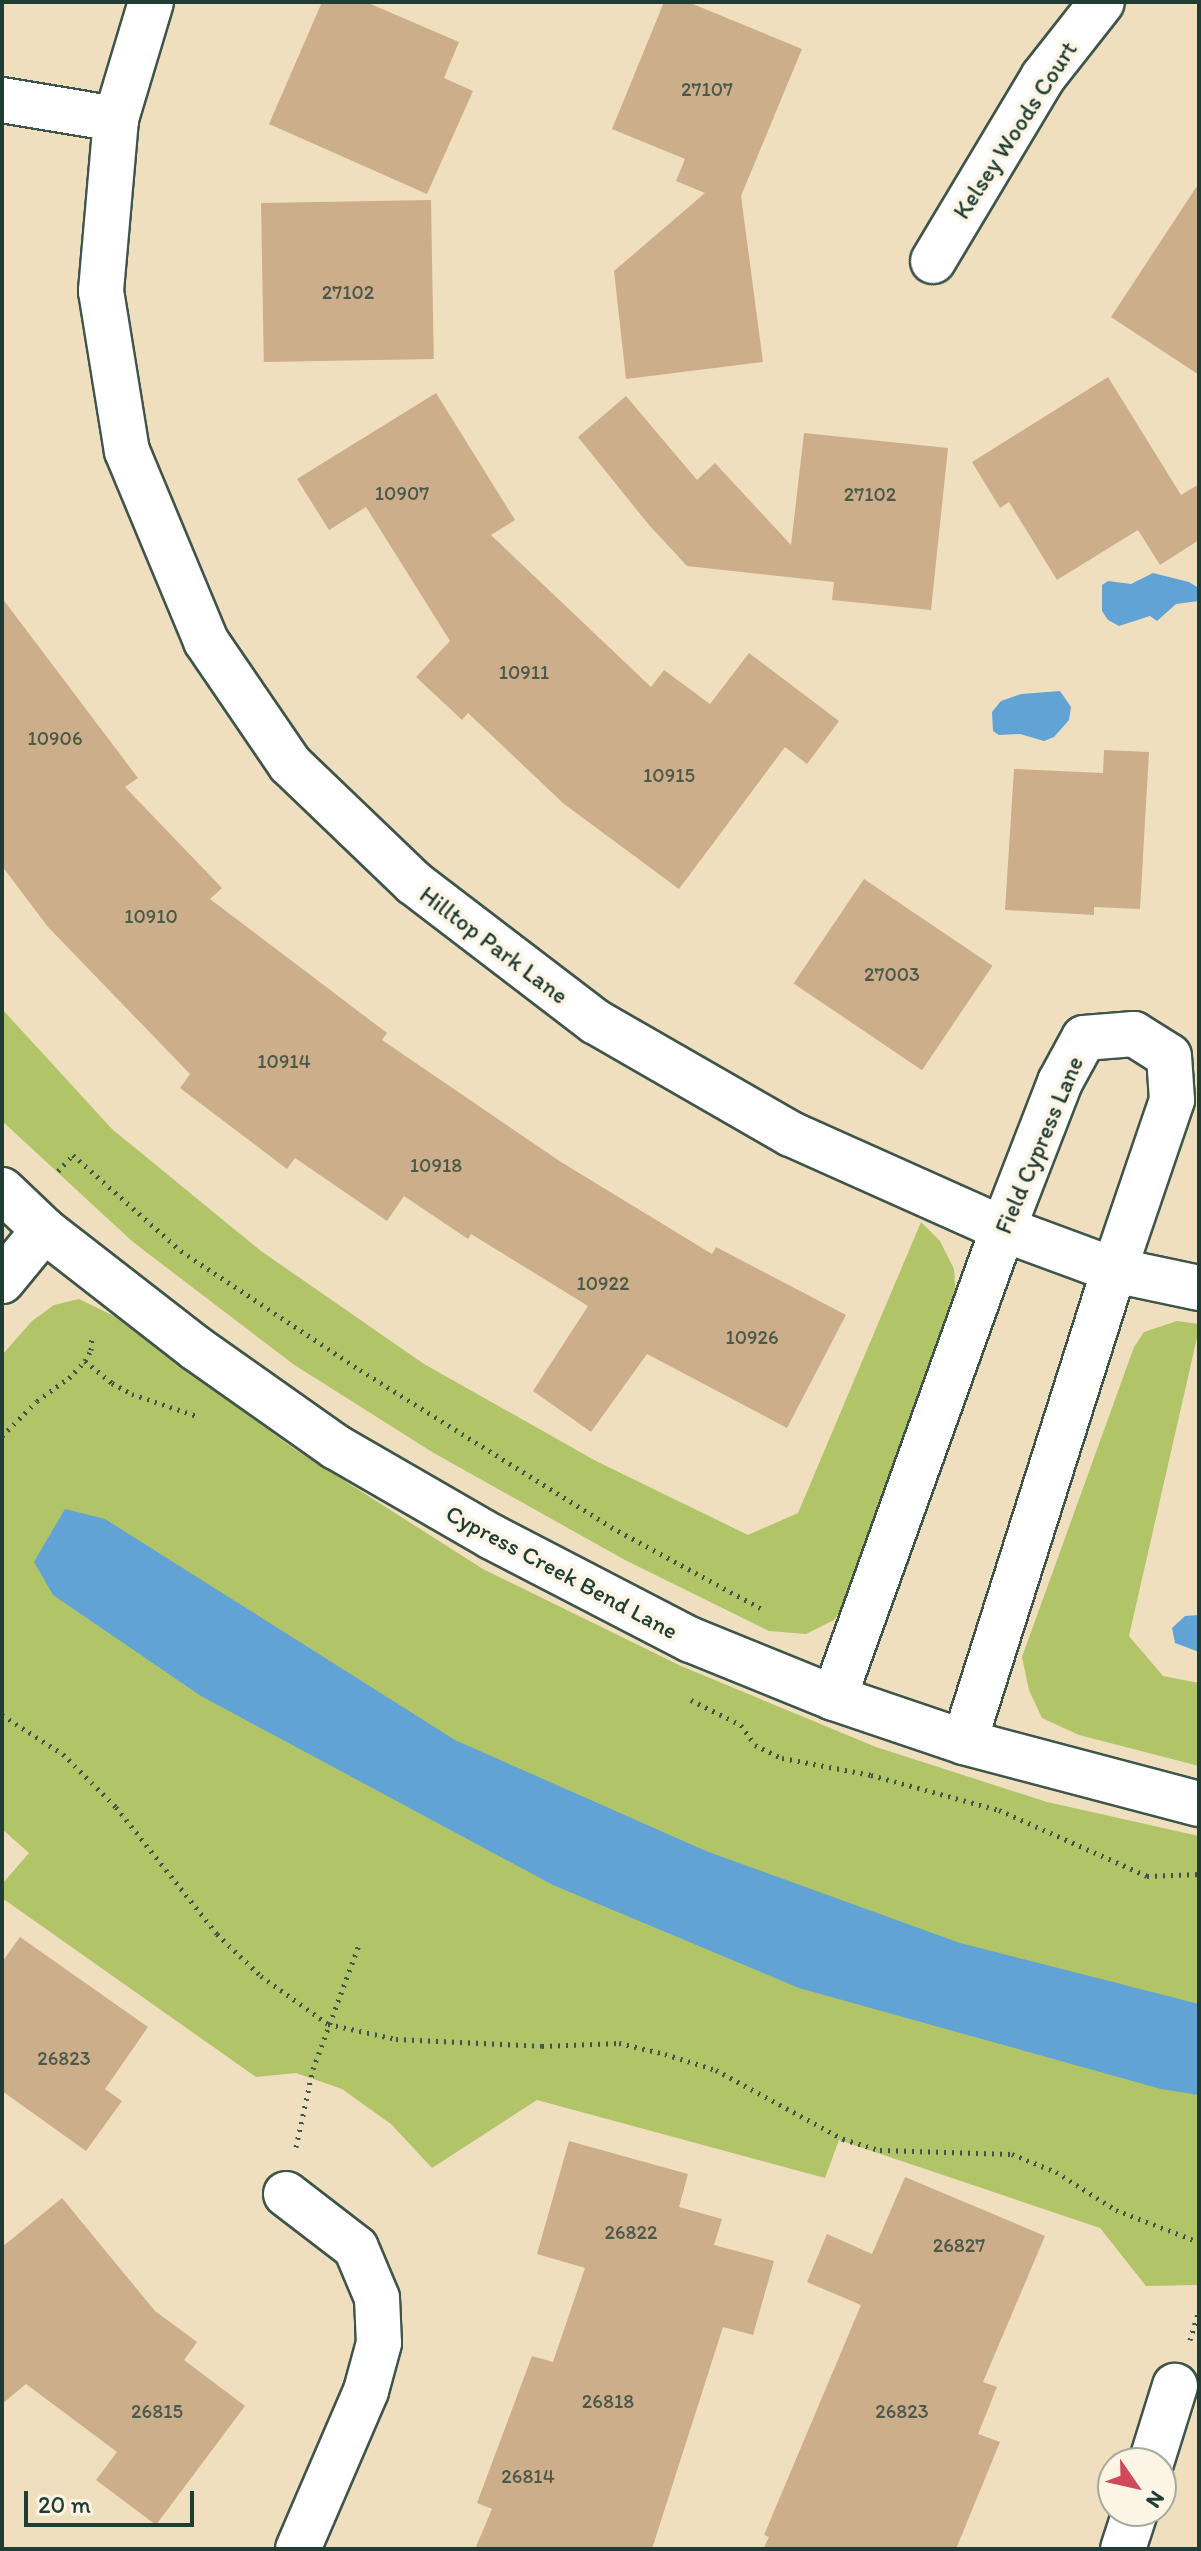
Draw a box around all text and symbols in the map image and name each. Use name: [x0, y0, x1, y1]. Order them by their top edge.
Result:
street label: Kelsey Woods Court: [947, 36, 1083, 224]
house number: 27107: [681, 77, 733, 101]
house number: 27102: [322, 280, 374, 304]
house number: 10907: [375, 481, 429, 505]
house number: 27102: [844, 482, 896, 506]
house number: 10911: [499, 660, 549, 684]
house number: 10906: [28, 726, 82, 750]
house number: 10915: [643, 763, 695, 787]
street label: Hilltop Park Lane: [414, 880, 574, 1010]
house number: 10910: [124, 904, 178, 928]
house number: 27003: [864, 962, 920, 986]
house number: 10914: [257, 1049, 311, 1073]
street label: Field Cypress Lane: [989, 1052, 1089, 1238]
house number: 10918: [410, 1153, 462, 1177]
house number: 10922: [576, 1271, 630, 1295]
house number: 10926: [725, 1325, 779, 1349]
street label: Cypress Creek Bend Lane: [441, 1498, 683, 1646]
house number: 26823: [37, 2046, 91, 2070]
house number: 26822: [604, 2220, 658, 2244]
house number: 26827: [933, 2233, 985, 2257]
house number: 26818: [582, 2389, 634, 2413]
house number: 26815: [131, 2399, 183, 2423]
house number: 26823: [875, 2399, 929, 2423]
north arrow: [1097, 2447, 1177, 2527]
house number: 26814: [501, 2464, 555, 2488]
scale bar: [28, 2475, 198, 2525]
text: N: [1140, 2486, 1171, 2513]
text: 20 m: [38, 2490, 91, 2519]

